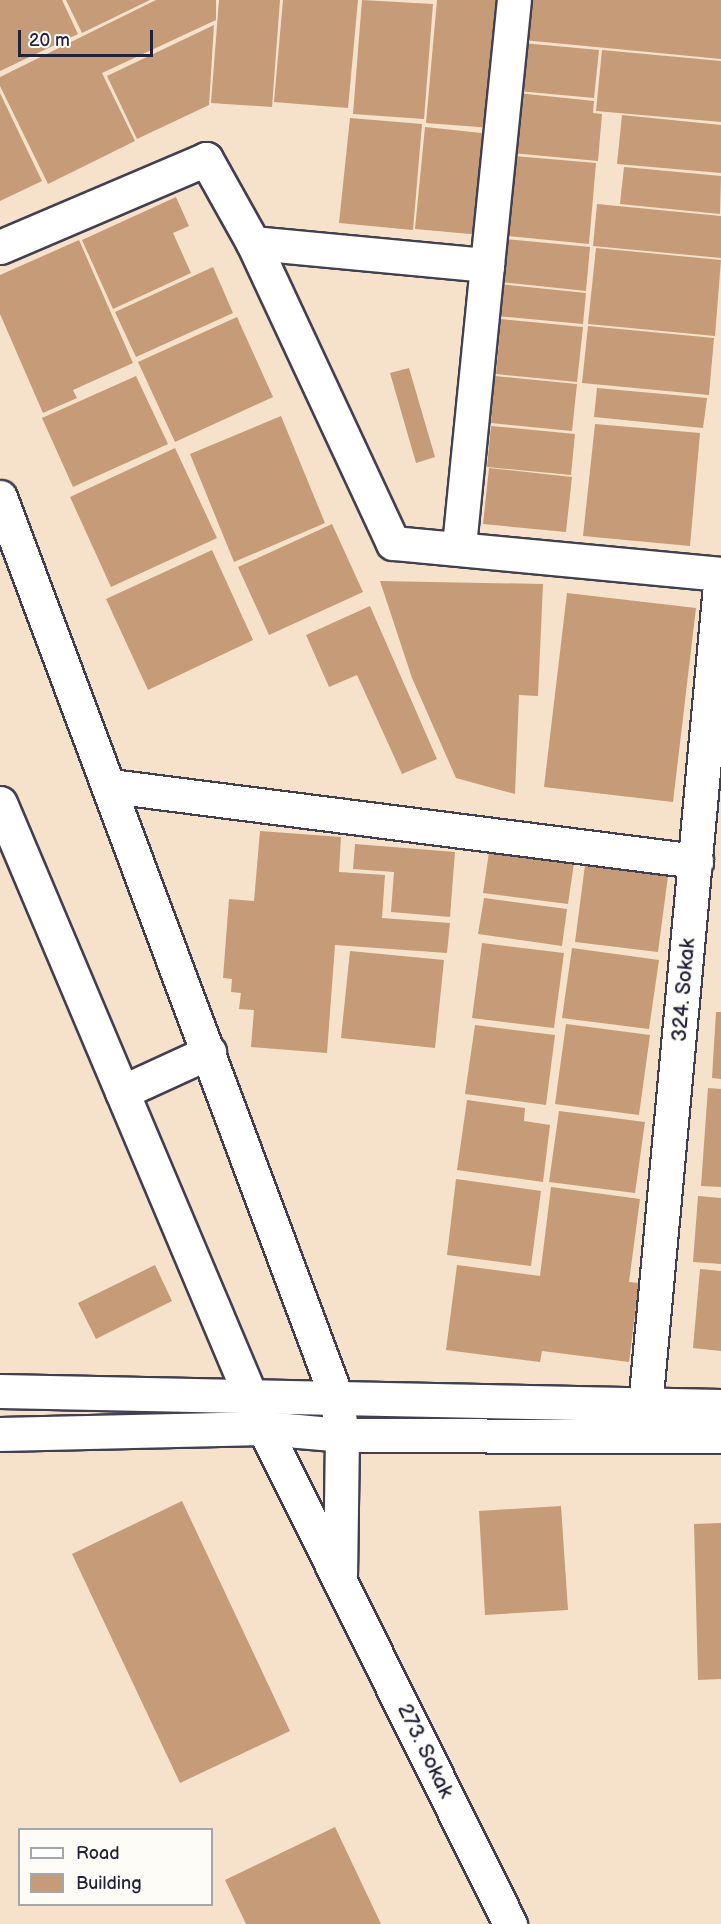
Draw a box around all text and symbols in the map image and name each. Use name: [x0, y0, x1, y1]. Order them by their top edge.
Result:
scale bar: [21, 18, 156, 56]
text: 20 m: [29, 30, 70, 51]
street label: 324. Sokak: [667, 937, 701, 1043]
street label: 273. Sokak: [391, 1700, 459, 1802]
legend: [18, 1828, 213, 1906]
text: Road: [76, 1843, 120, 1864]
text: Building: [76, 1873, 142, 1894]

